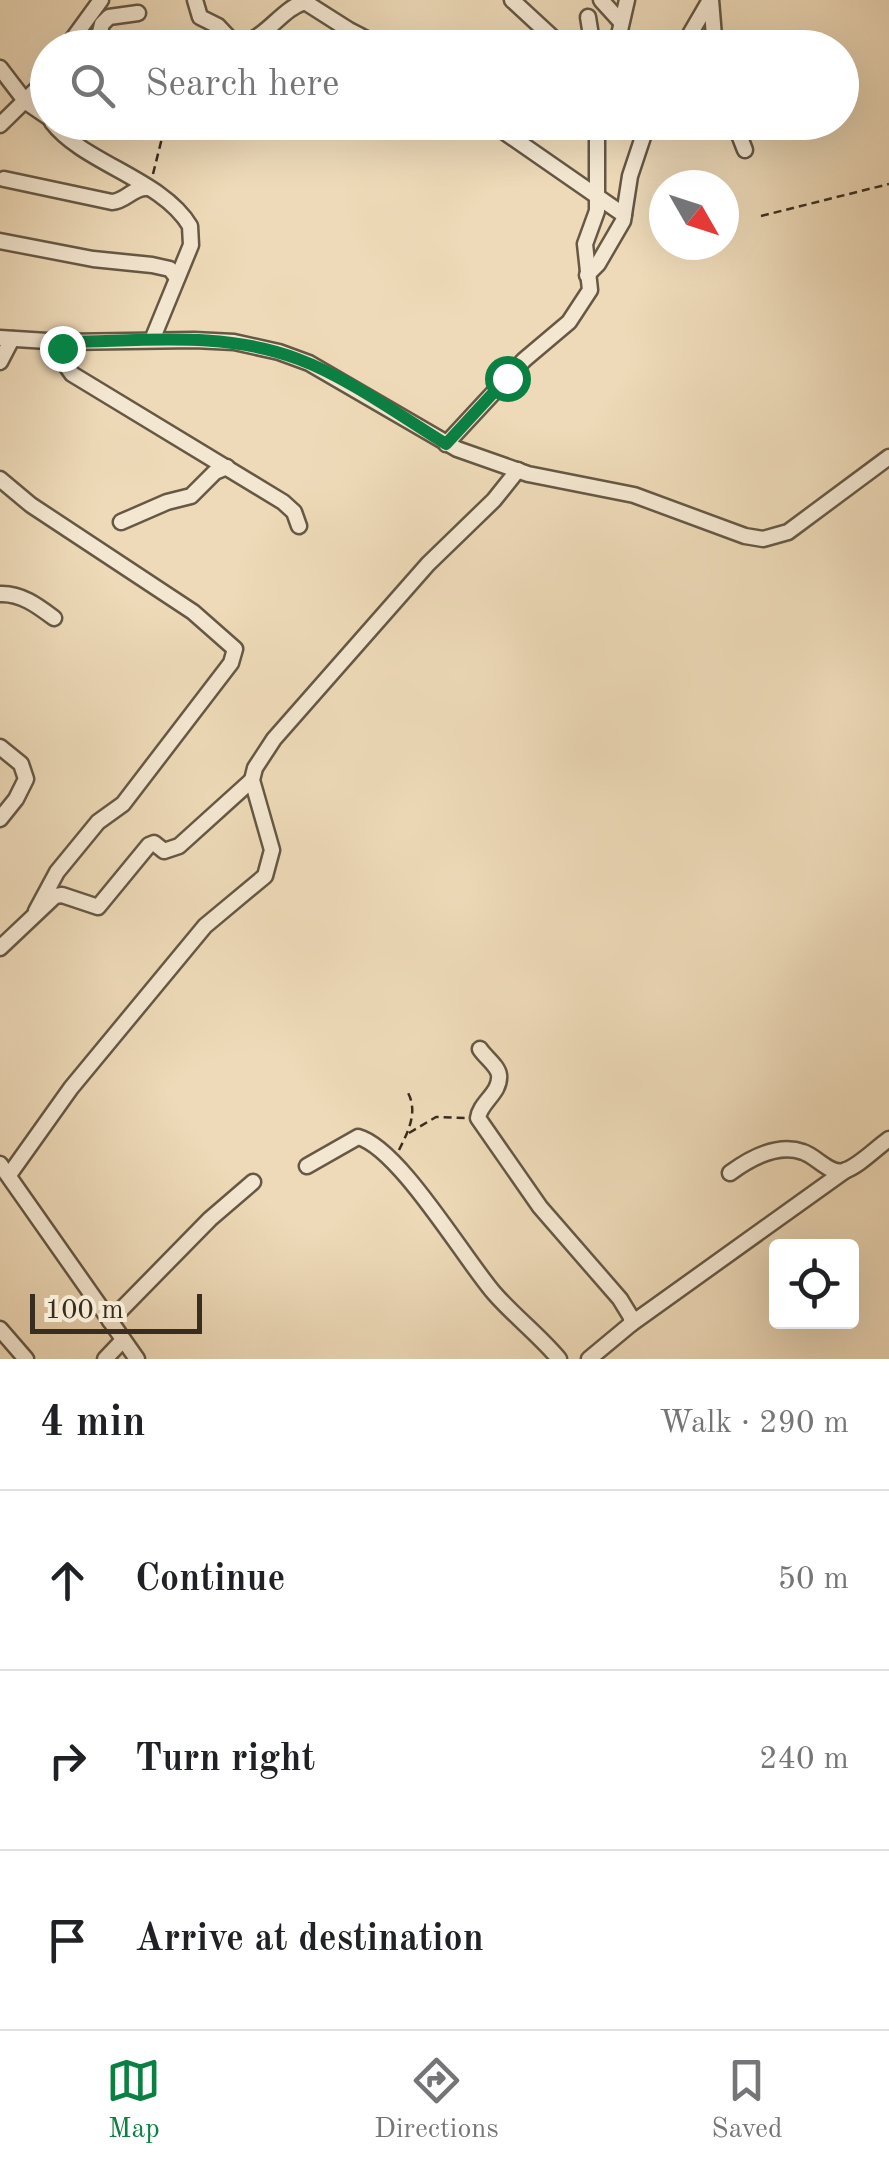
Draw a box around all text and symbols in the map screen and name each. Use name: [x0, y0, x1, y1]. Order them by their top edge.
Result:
search box: [30, 30, 859, 140]
icon: search: [65, 58, 120, 113]
text: Search here: [145, 66, 340, 104]
north arrow: [649, 170, 739, 260]
route end: [40, 326, 86, 372]
route start: [485, 356, 531, 402]
map controls: [769, 1239, 859, 1329]
button: locate: [769, 1239, 859, 1329]
scale bar: [30, 1289, 202, 1334]
text: 100 m: [45, 1297, 124, 1325]
text: 4 min: [40, 1403, 146, 1445]
text: Walk · 290 m: [659, 1408, 849, 1440]
icon: ahead: [40, 1553, 95, 1608]
text: Continue: [135, 1561, 285, 1599]
text: 50 m: [778, 1564, 849, 1596]
icon: right: [40, 1733, 95, 1788]
text: Turn right: [135, 1741, 315, 1779]
text: 240 m: [759, 1744, 849, 1776]
icon: arrive: [40, 1913, 95, 1968]
text: Arrive at destination: [135, 1921, 484, 1959]
tab: Map: [106, 2053, 161, 2148]
tab: Directions: [374, 2053, 499, 2148]
tab: Saved: [711, 2053, 783, 2148]

